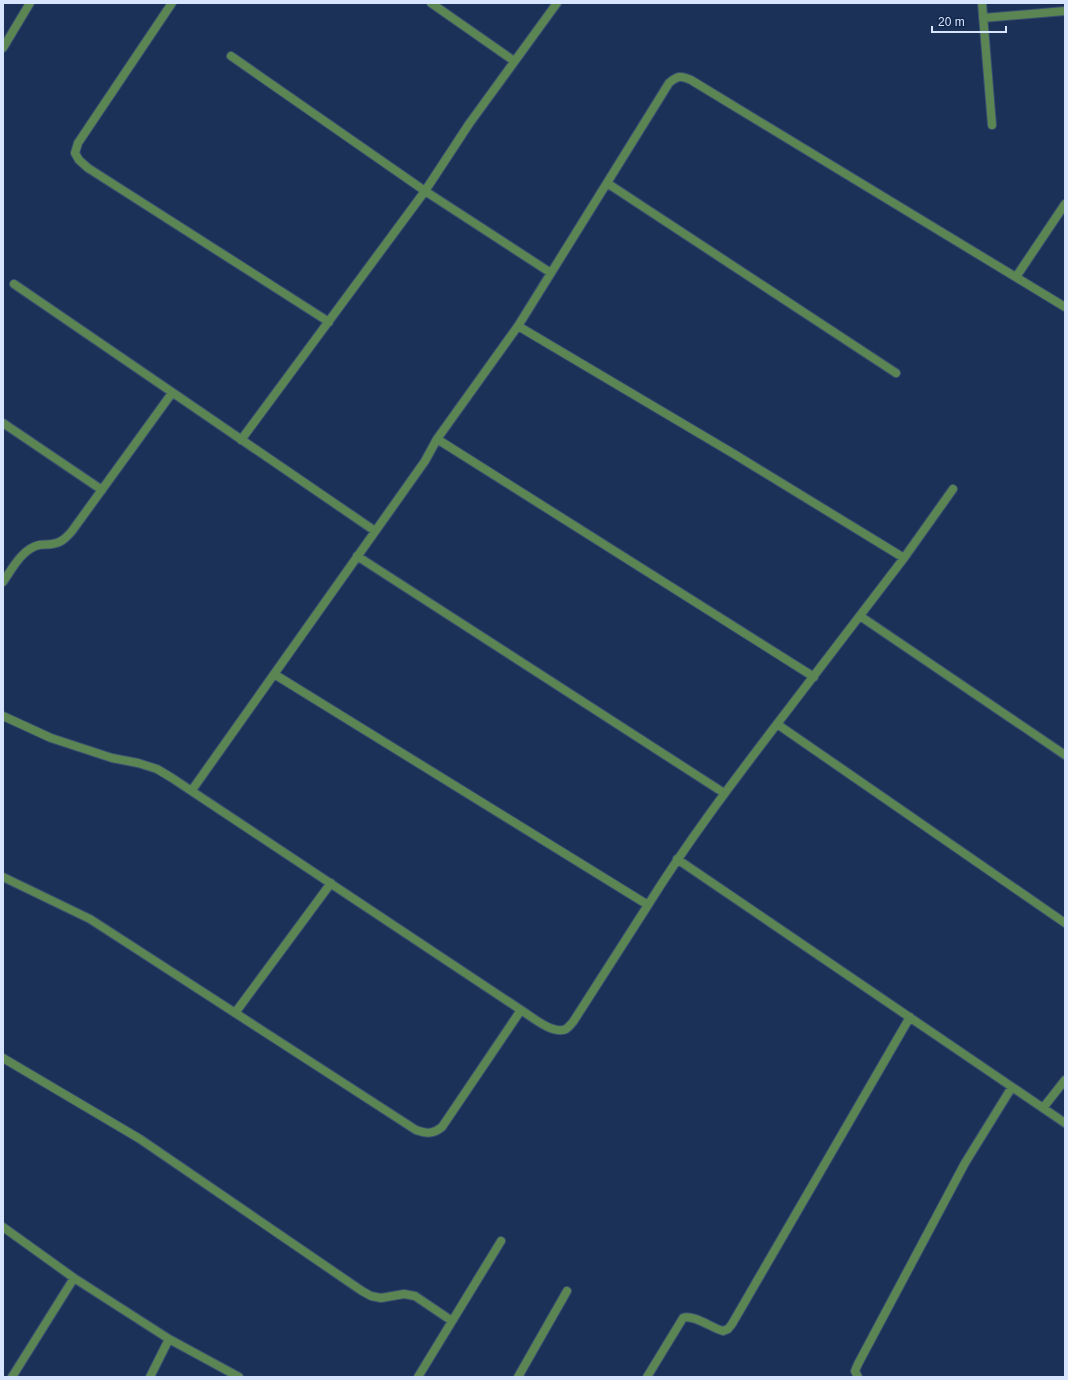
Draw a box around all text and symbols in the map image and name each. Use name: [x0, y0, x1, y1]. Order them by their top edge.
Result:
scale bar: [932, 8, 1006, 34]
text: 20 m: [938, 15, 965, 29]

